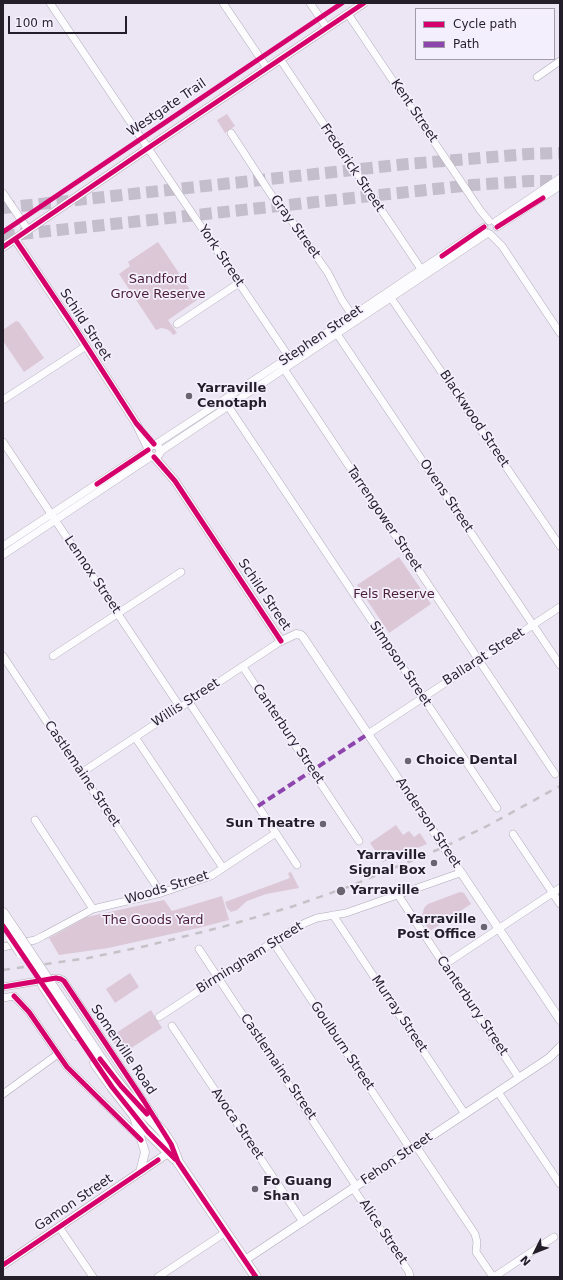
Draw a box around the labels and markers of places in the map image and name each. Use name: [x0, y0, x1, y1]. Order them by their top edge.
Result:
place label: Yarraville Cenotaph: [197, 381, 267, 412]
marker: Yarraville Cenotaph: [184, 391, 194, 401]
place label: Choice Dental: [416, 753, 518, 769]
marker: Choice Dental: [403, 756, 413, 766]
place label: Sun Theatre: [225, 816, 315, 832]
marker: Sun Theatre: [318, 819, 328, 829]
place label: Yarraville Signal Box: [349, 848, 426, 879]
marker: Yarraville Signal Box: [429, 858, 439, 868]
place label: Yarraville: [350, 883, 419, 899]
marker: Yarraville: [335, 885, 347, 897]
place label: Yarraville Post Office: [397, 912, 476, 943]
marker: Yarraville Post Office: [479, 922, 489, 932]
place label: Fo Guang Shan: [263, 1174, 332, 1205]
marker: Fo Guang Shan: [250, 1184, 260, 1194]

